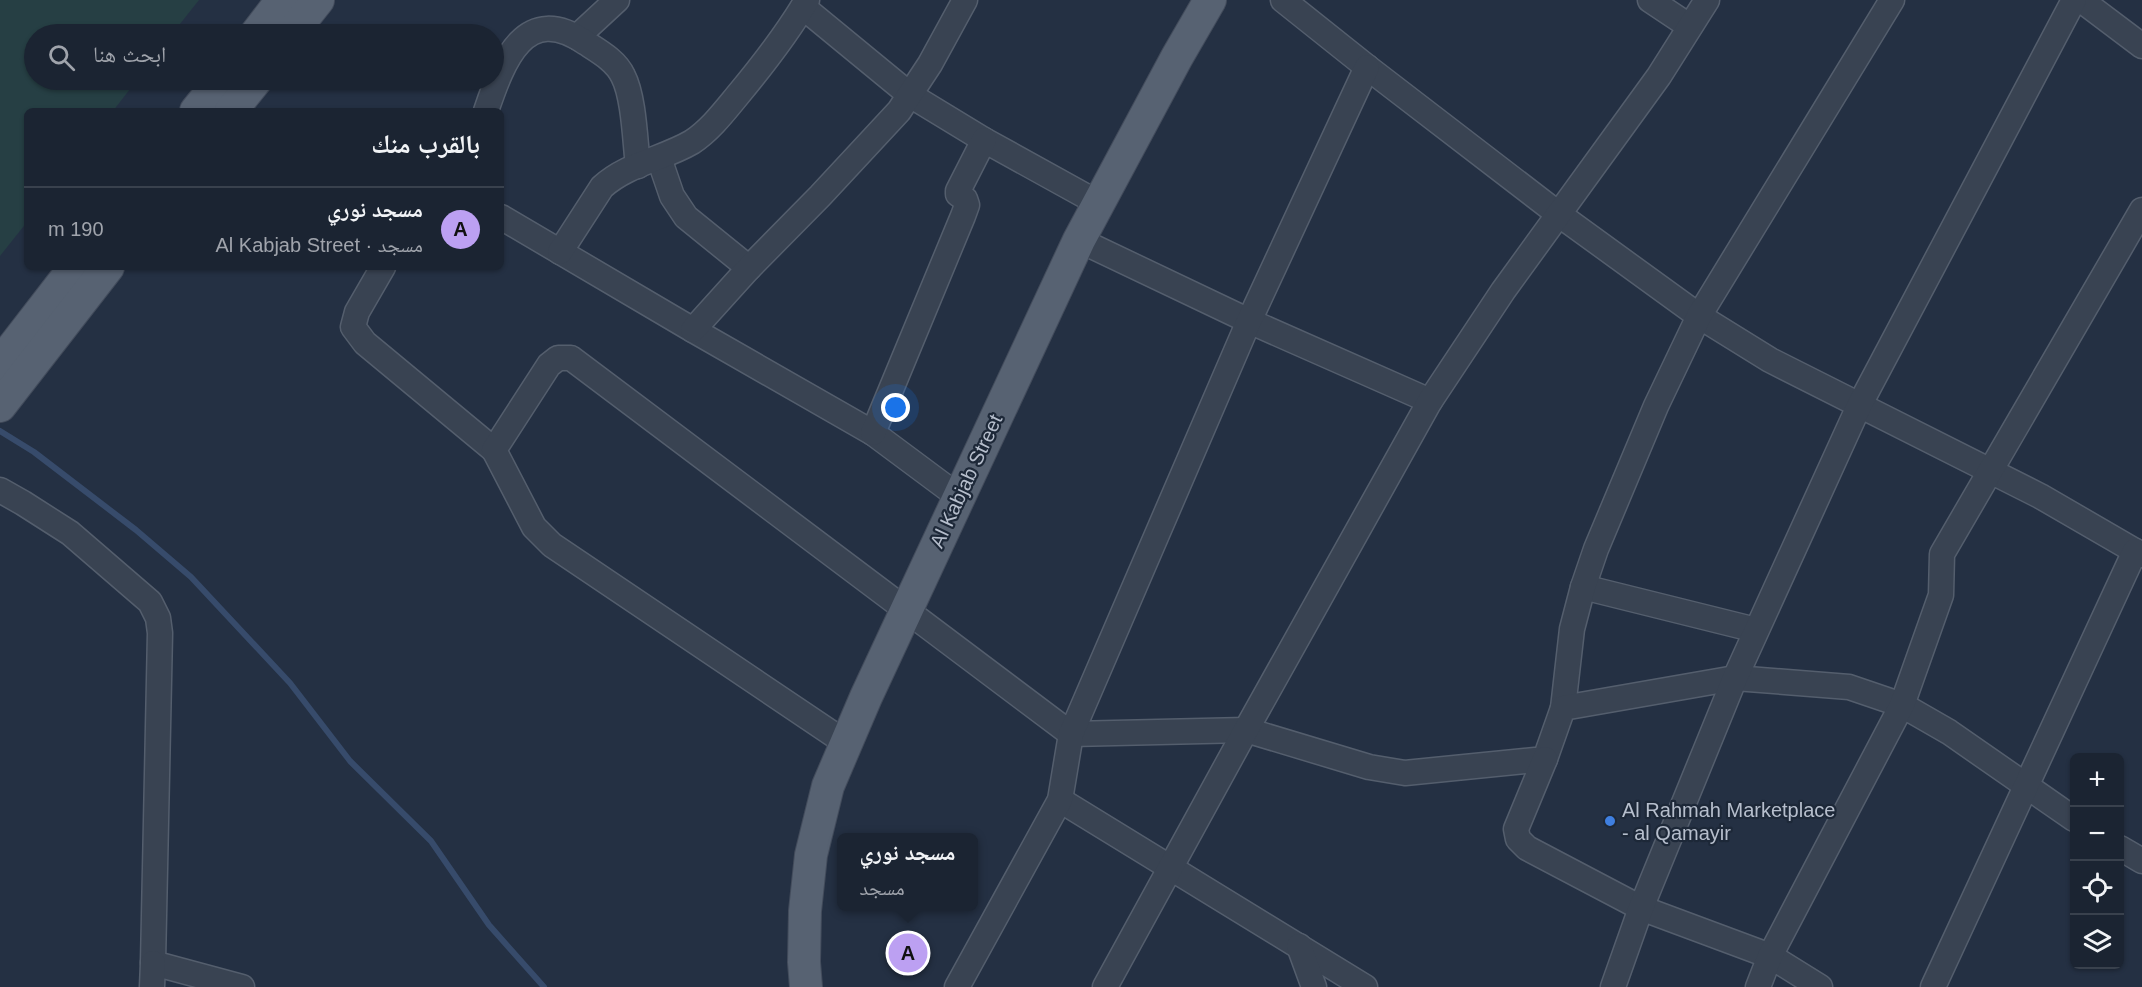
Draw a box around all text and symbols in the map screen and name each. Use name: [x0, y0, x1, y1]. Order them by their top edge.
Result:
search box: [24, 24, 504, 90]
icon: search: [45, 41, 78, 74]
text: ابحث هنا: [93, 42, 166, 67]
text: بالقرب منك: [371, 129, 480, 159]
text: مسجد نوري: [327, 197, 423, 222]
text: 190 m: [48, 218, 104, 240]
text: A: [453, 218, 468, 240]
text: مسجد · Al Kabjab Street: [216, 234, 423, 256]
your location: [881, 393, 910, 422]
street label: Al Kabjab Street: [925, 410, 1007, 551]
map controls: [2070, 753, 2124, 969]
button: +: [2070, 753, 2124, 807]
place label: Al Rahmah Marketplace - al Qamayir: [1622, 799, 1835, 844]
button: −: [2070, 807, 2124, 861]
marker: Al Rahmah Marketplace - al Qamayir: [1603, 814, 1617, 828]
popup: [837, 833, 978, 911]
text: مسجد نوري: [859, 840, 956, 865]
button: locate: [2070, 861, 2124, 915]
text: مسجد: [859, 877, 905, 899]
button: layers: [2070, 915, 2124, 969]
pin: A: [888, 930, 928, 976]

